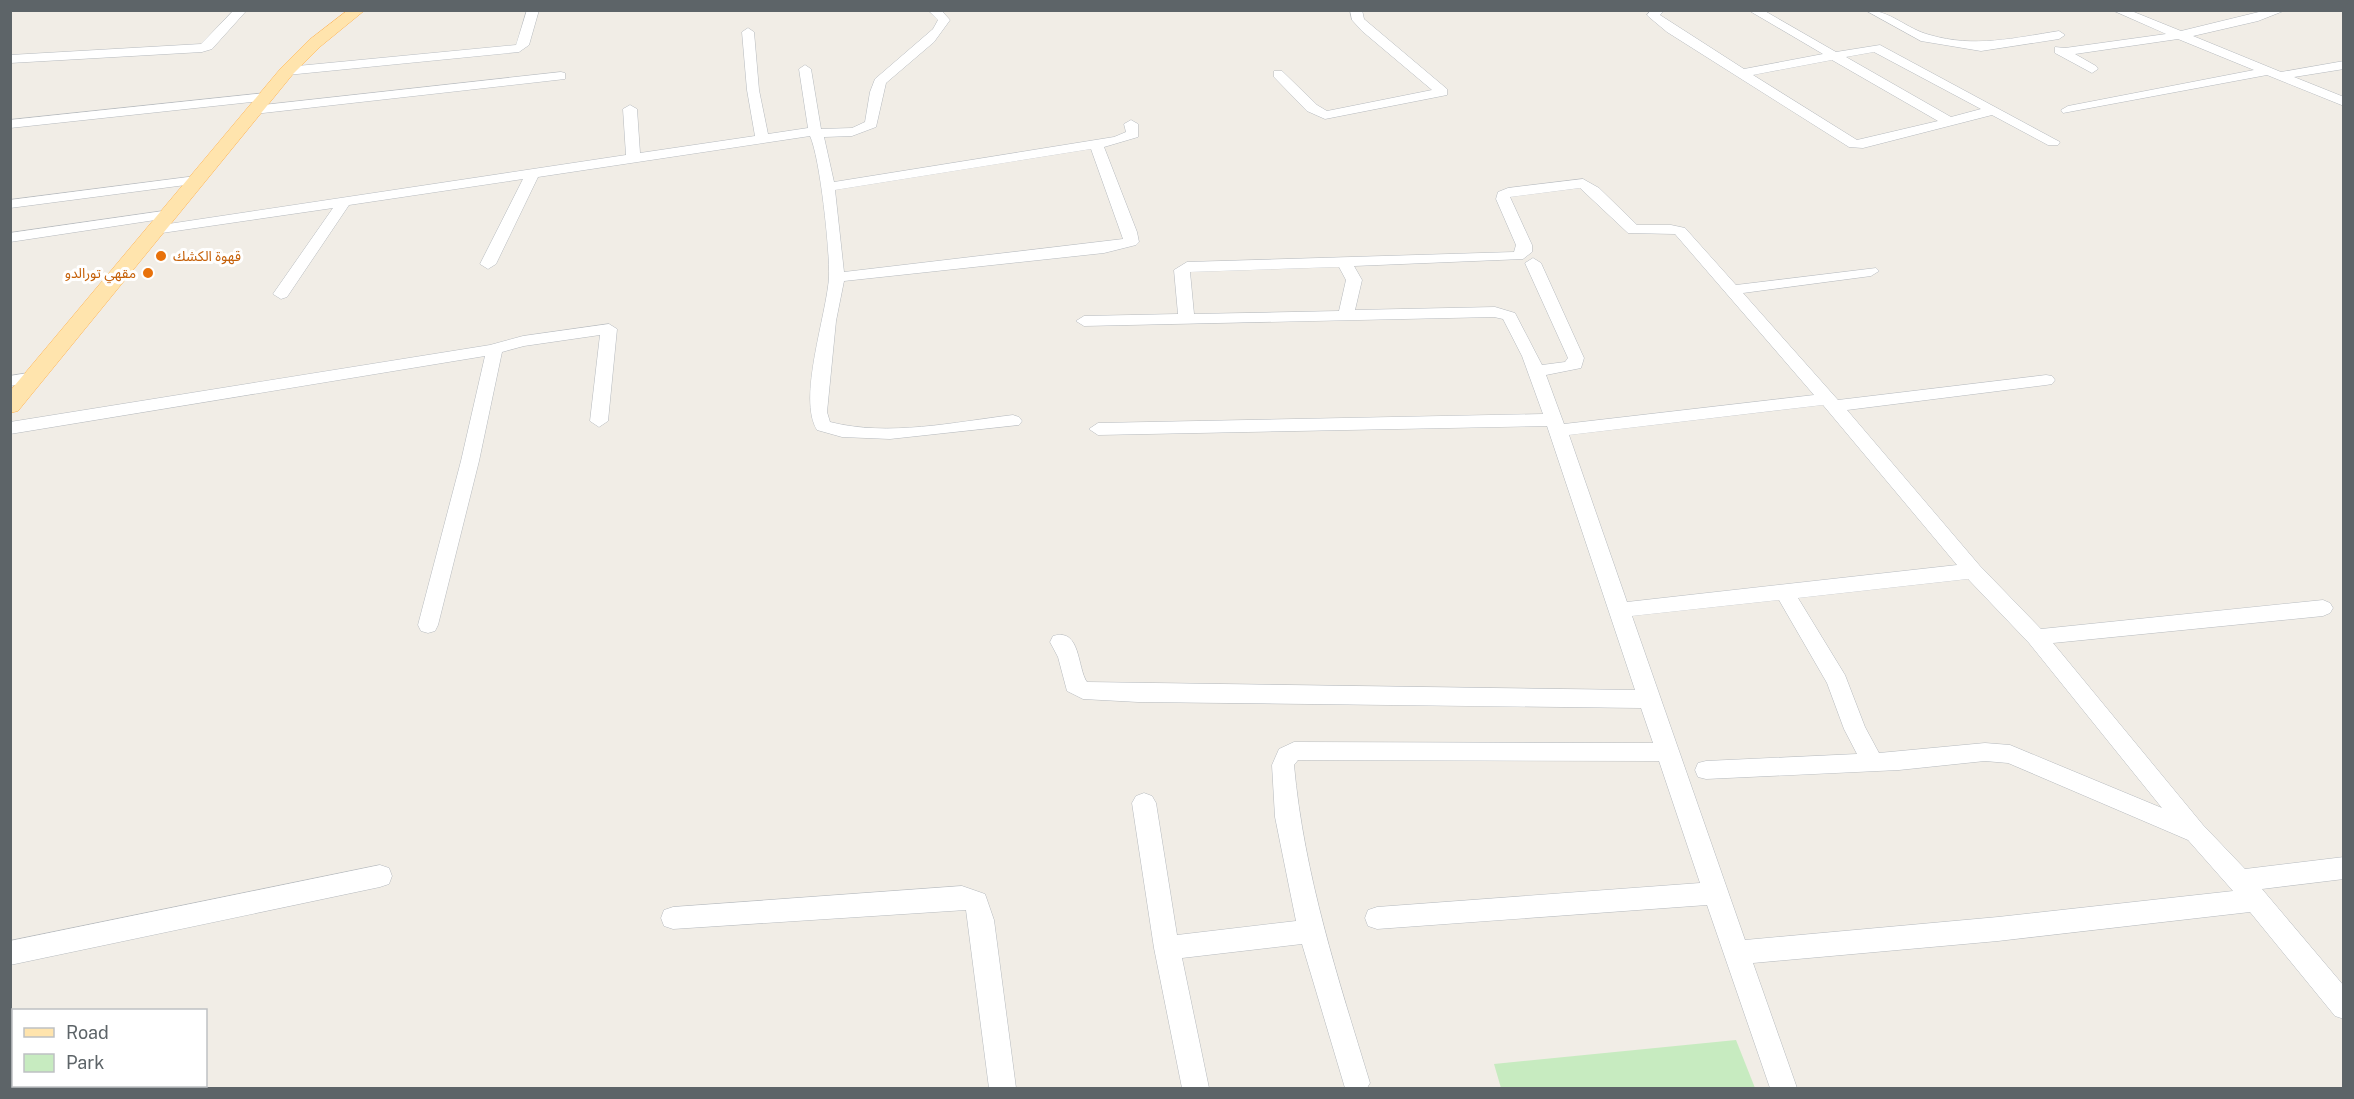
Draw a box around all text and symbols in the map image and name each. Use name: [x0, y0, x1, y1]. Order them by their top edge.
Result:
place label: قهوة الكشك: [173, 248, 241, 265]
marker: قهوة الكشك: [154, 249, 168, 263]
place label: مقهي تورالدو: [65, 265, 136, 284]
marker: مقهي تورالدو: [141, 266, 155, 280]
legend: [12, 1009, 207, 1087]
text: Road: [66, 1022, 109, 1043]
text: Park: [66, 1052, 104, 1073]

